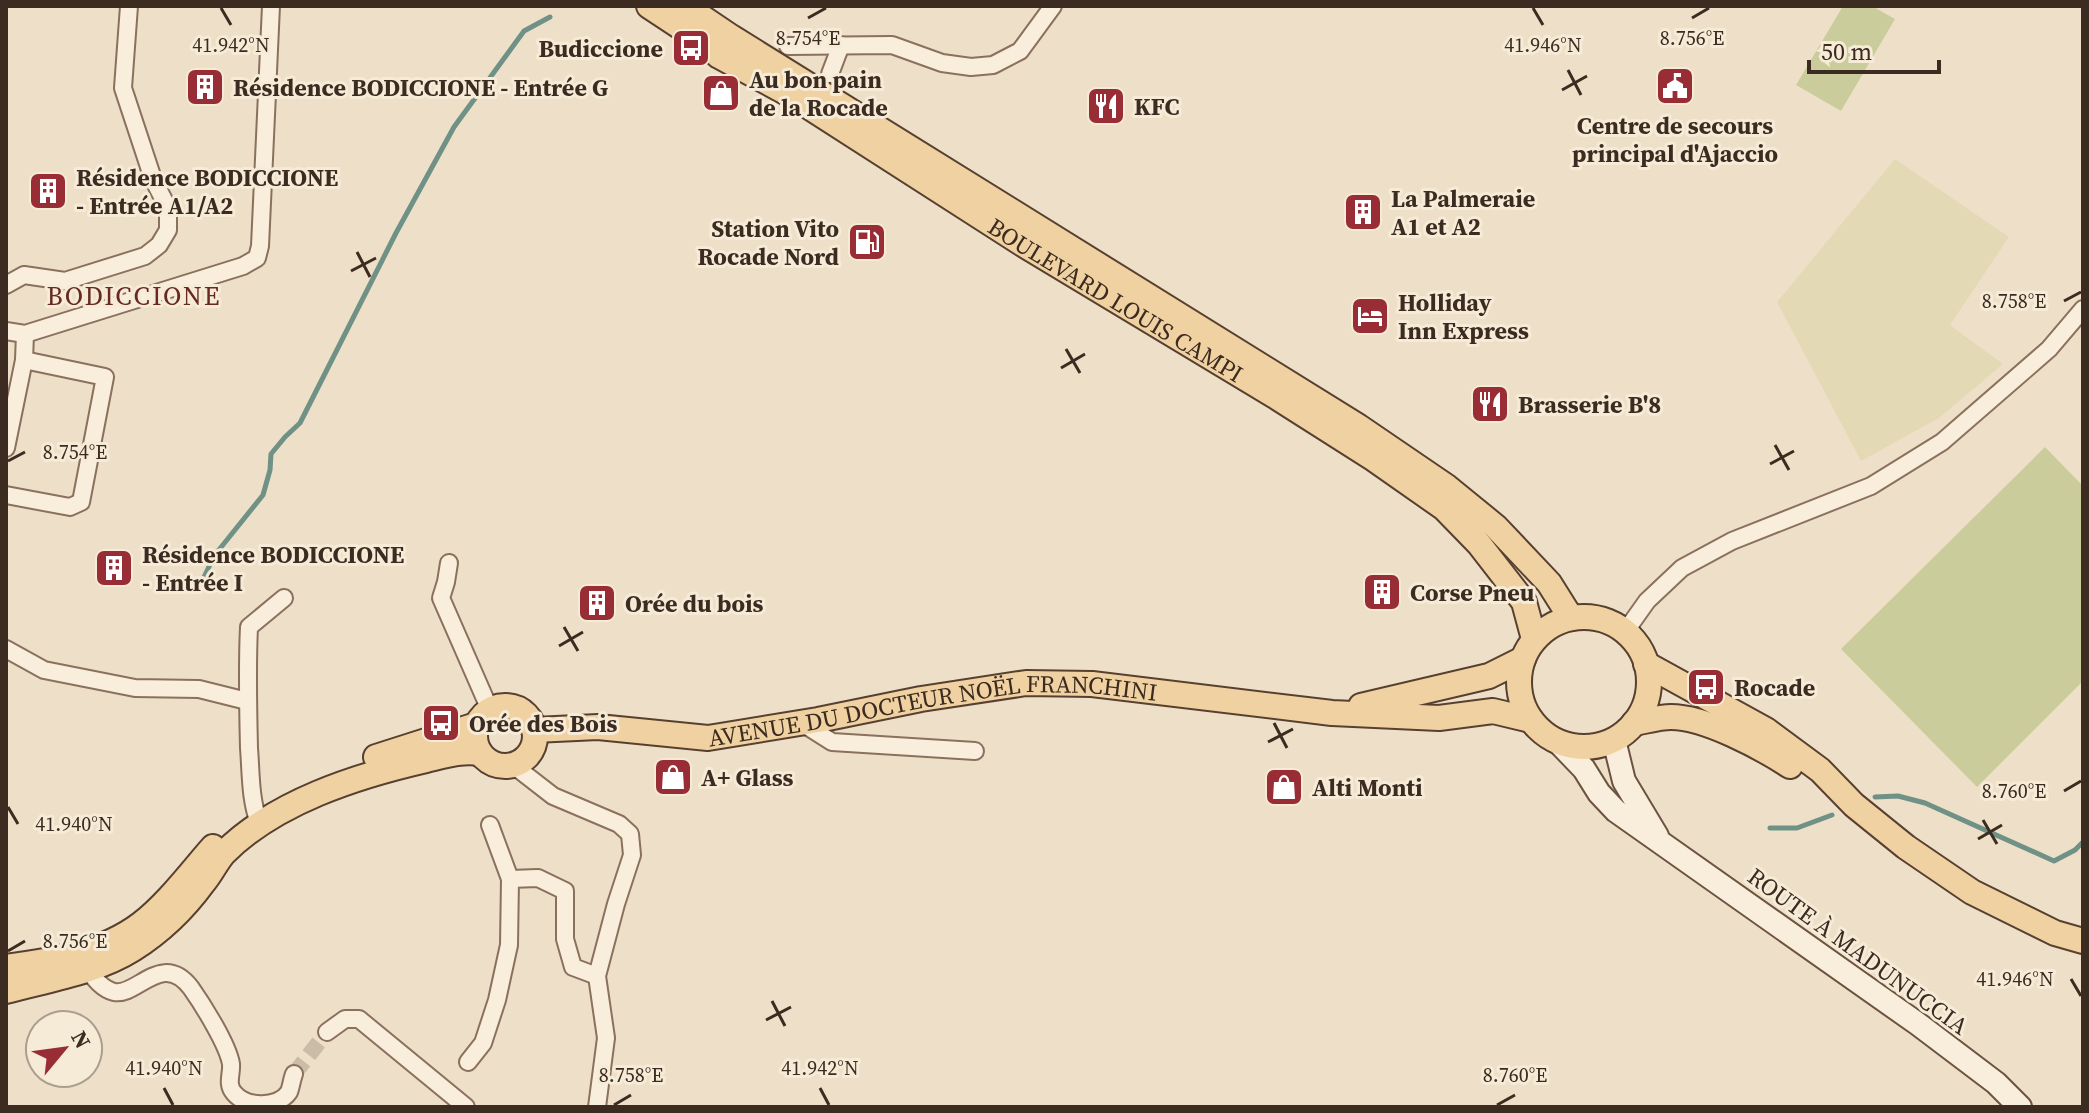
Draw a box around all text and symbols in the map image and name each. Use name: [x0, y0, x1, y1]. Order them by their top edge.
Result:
text: 8.754°E: [776, 24, 840, 52]
text: 8.756°E: [1660, 24, 1724, 52]
scale bar: [1809, 24, 1939, 74]
bus stop icon: Budiccione: [670, 27, 712, 69]
text: 41.942°N: [192, 31, 270, 59]
text: 41.946°N: [1504, 31, 1582, 59]
place label: Budiccione: [538, 32, 663, 65]
text: 50 m: [1821, 35, 1872, 68]
place label: Au bon pain de la Rocade: [749, 63, 888, 124]
public building icon: Centre de secours principal d'Ajaccio: [1654, 65, 1696, 107]
building icon: Résidence BODICCIONE - Entrée G: [184, 66, 226, 108]
place label: Résidence BODICCIONE - Entrée G: [233, 71, 608, 104]
shop icon: Au bon pain de la Rocade: [700, 72, 742, 114]
restaurant icon: KFC: [1085, 85, 1127, 127]
place label: KFC: [1134, 90, 1179, 123]
place label: Centre de secours principal d'Ajaccio: [1572, 109, 1778, 170]
place label: Résidence BODICCIONE - Entrée A1/A2: [76, 161, 338, 222]
building icon: Résidence BODICCIONE - Entrée A1/A2: [27, 170, 69, 212]
place label: La Palmeraie A1 et A2: [1391, 182, 1535, 243]
building icon: La Palmeraie A1 et A2: [1342, 191, 1384, 233]
street label: BOULEVARD LOUIS CAMPI: [982, 210, 1250, 390]
place label: Station Vito Rocade Nord: [697, 212, 839, 273]
fuel station icon: Station Vito Rocade Nord: [846, 221, 888, 263]
district label: BODICCIONE: [47, 278, 221, 314]
place label: Holliday Inn Express: [1398, 286, 1529, 347]
text: 8.758°E: [1982, 287, 2046, 315]
hotel icon: Holliday Inn Express: [1349, 295, 1391, 337]
restaurant icon: Brasserie B'8: [1469, 383, 1511, 425]
place label: Brasserie B'8: [1518, 388, 1661, 421]
text: 8.754°E: [43, 438, 107, 466]
place label: Résidence BODICCIONE - Entrée I: [142, 538, 404, 599]
building icon: Résidence BODICCIONE - Entrée I: [93, 547, 135, 589]
building icon: Corse Pneu: [1361, 571, 1403, 613]
place label: Corse Pneu: [1410, 576, 1535, 609]
building icon: Orée du bois: [576, 582, 618, 624]
place label: Orée du bois: [625, 587, 764, 620]
street label: AVENUE DU DOCTEUR NOËL FRANCHINI: [706, 666, 1159, 754]
bus stop icon: Rocade: [1685, 666, 1727, 708]
place label: Rocade: [1734, 671, 1815, 704]
bus stop icon: Orée des Bois: [420, 702, 462, 744]
place label: Orée des Bois: [469, 707, 617, 740]
shop icon: A+ Glass: [652, 756, 694, 798]
place label: A+ Glass: [701, 761, 794, 794]
shop icon: Alti Monti: [1263, 766, 1305, 808]
place label: Alti Monti: [1312, 771, 1423, 804]
text: 8.760°E: [1982, 777, 2046, 805]
text: 41.940°N: [35, 810, 113, 838]
street label: ROUTE À MADUNUCCIA: [1741, 860, 1975, 1042]
text: 8.756°E: [43, 927, 107, 955]
text: 41.946°N: [1976, 965, 2054, 993]
north arrow: [24, 1009, 104, 1089]
text: N: [64, 1025, 98, 1054]
text: 41.940°N: [125, 1054, 203, 1082]
text: 41.942°N: [781, 1054, 859, 1082]
text: 8.758°E: [599, 1061, 663, 1089]
text: 8.760°E: [1483, 1061, 1547, 1089]

